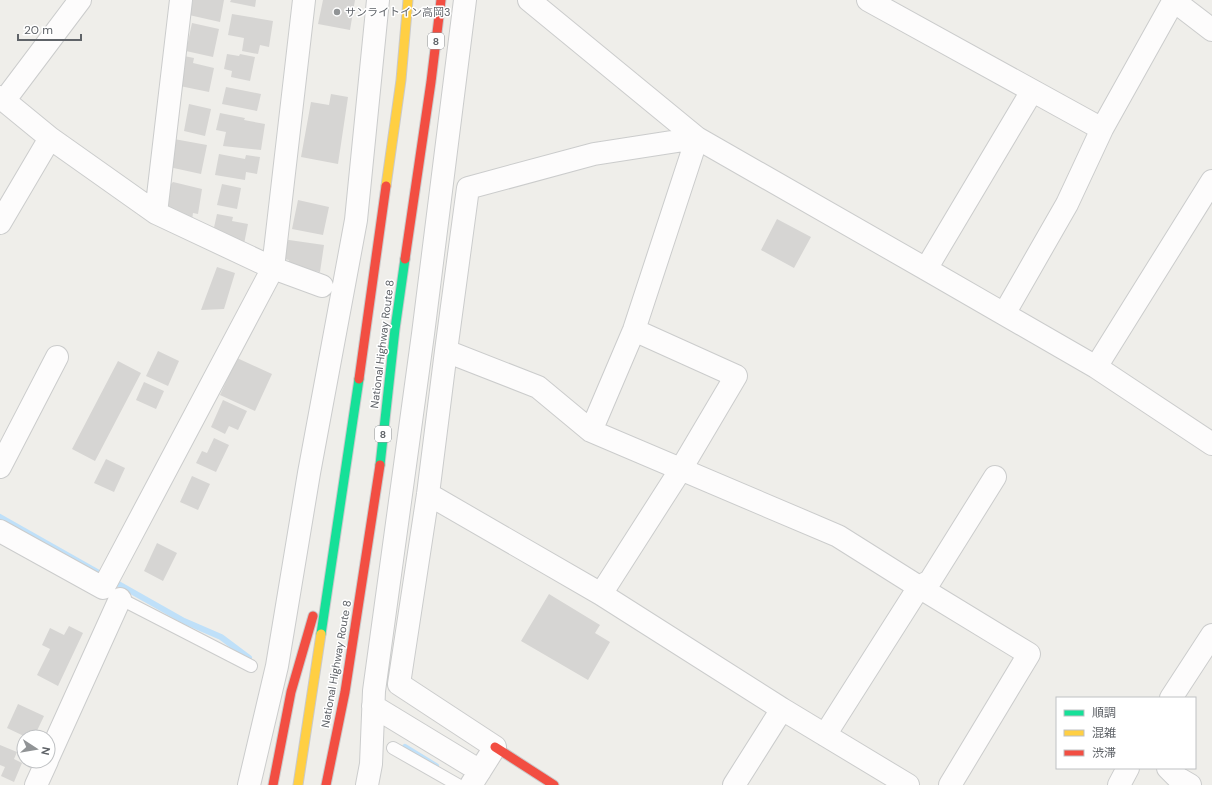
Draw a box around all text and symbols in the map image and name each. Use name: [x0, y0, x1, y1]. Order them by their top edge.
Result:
place label: サンライトイン高岡3: [345, 5, 451, 19]
marker: サンライトイン高岡3: [332, 7, 342, 17]
scale bar: [18, 16, 81, 42]
text: 20 m: [24, 22, 53, 38]
road number: 8: [428, 33, 444, 49]
street label: National Highway Route 8: [367, 279, 397, 409]
road number: 8: [375, 426, 391, 442]
street label: National Highway Route 8: [318, 599, 354, 729]
legend: [1056, 697, 1196, 769]
text: 順調: [1092, 705, 1116, 721]
text: 混雑: [1092, 725, 1116, 741]
north arrow: [16, 729, 56, 769]
text: 渋滞: [1092, 745, 1116, 761]
text: N: [38, 746, 53, 756]

